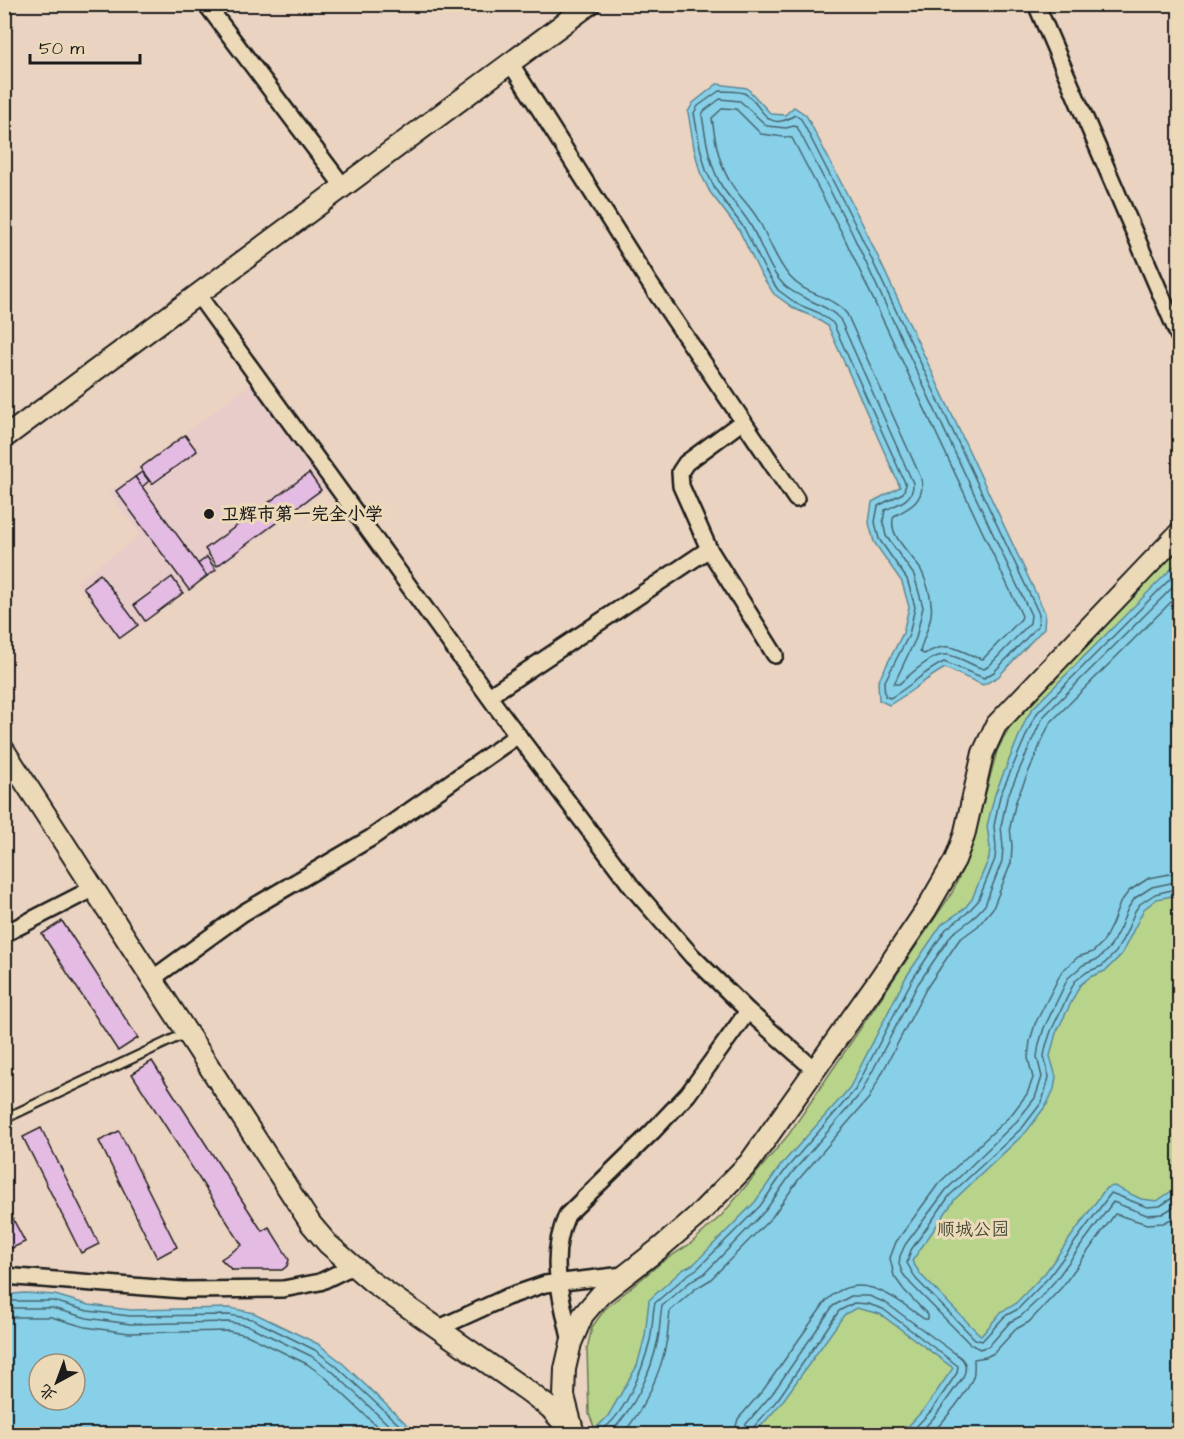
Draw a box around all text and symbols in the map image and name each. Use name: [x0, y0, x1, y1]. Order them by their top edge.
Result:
scale bar: [30, 27, 140, 65]
text: 50 m: [39, 36, 84, 61]
place label: 卫辉市第一完全小学: [221, 502, 383, 527]
marker: 卫辉市第一完全小学: [202, 507, 216, 521]
park label: 顺城公园: [937, 1217, 1009, 1242]
north arrow: [27, 1352, 87, 1412]
text: 北: [35, 1379, 61, 1406]

